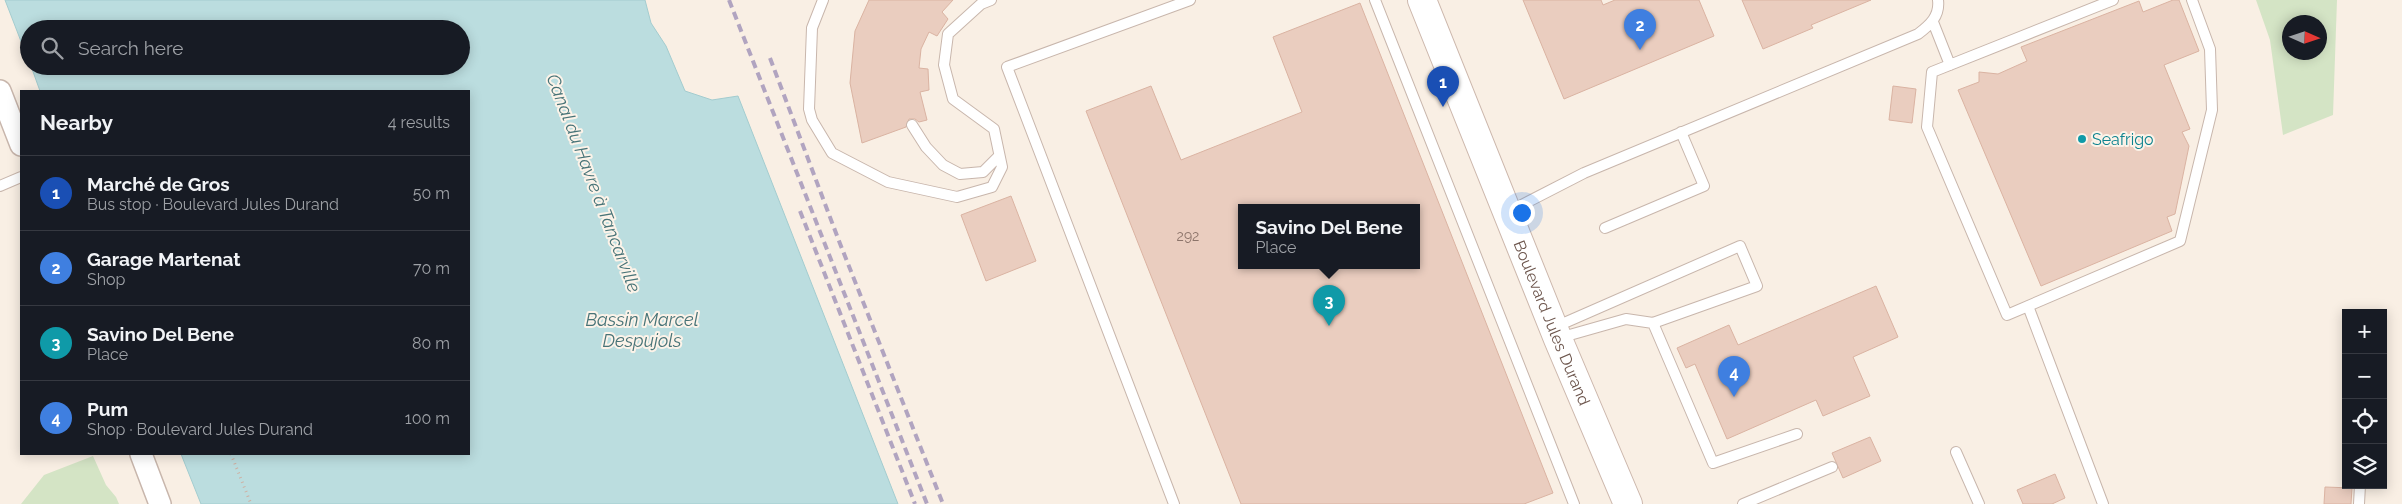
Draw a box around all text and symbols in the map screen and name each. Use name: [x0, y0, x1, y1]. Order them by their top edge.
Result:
pin: 2: [1624, 9, 1656, 50]
north arrow: [2282, 15, 2327, 60]
search box: [20, 20, 470, 75]
icon: search: [38, 34, 66, 62]
text: Search here: [78, 37, 184, 59]
pin: 1: [1427, 66, 1459, 107]
water label: Canal du Havre à Tancarville: [543, 71, 646, 295]
text: Nearby: [40, 110, 113, 135]
text: 4 results: [388, 113, 450, 132]
place label: Seafrigo: [2092, 130, 2154, 149]
marker: Seafrigo: [2076, 133, 2088, 145]
text: Marché de Gros: [87, 173, 230, 195]
text: 1: [52, 184, 60, 203]
text: 50 m: [413, 184, 450, 203]
text: Bus stop · Boulevard Jules Durand: [87, 195, 339, 214]
your location: [1509, 200, 1535, 226]
popup: [1238, 204, 1420, 269]
text: Savino Del Bene: [1255, 216, 1403, 238]
house number: 292: [1177, 228, 1199, 244]
street label: Boulevard Jules Durand: [1510, 237, 1595, 408]
text: Place: [1255, 238, 1297, 257]
text: Garage Martenat: [87, 248, 241, 270]
text: 2: [51, 259, 61, 278]
text: 70 m: [413, 259, 450, 278]
text: Shop: [87, 270, 125, 289]
pin: 3: [1313, 285, 1345, 326]
water label: Bassin Marcel Despujols: [586, 309, 699, 351]
map controls: [2342, 309, 2387, 489]
button: +: [2342, 309, 2387, 354]
text: Savino Del Bene: [87, 323, 234, 345]
text: 3: [52, 334, 60, 353]
text: 80 m: [412, 334, 450, 353]
text: Place: [87, 345, 128, 364]
button: −: [2342, 354, 2387, 399]
pin: 4: [1718, 356, 1750, 397]
text: Pum: [87, 398, 128, 420]
button: locate: [2342, 399, 2387, 444]
text: 4: [51, 409, 61, 428]
text: 100 m: [405, 409, 450, 428]
text: Shop · Boulevard Jules Durand: [87, 420, 313, 439]
button: layers: [2342, 444, 2387, 489]

